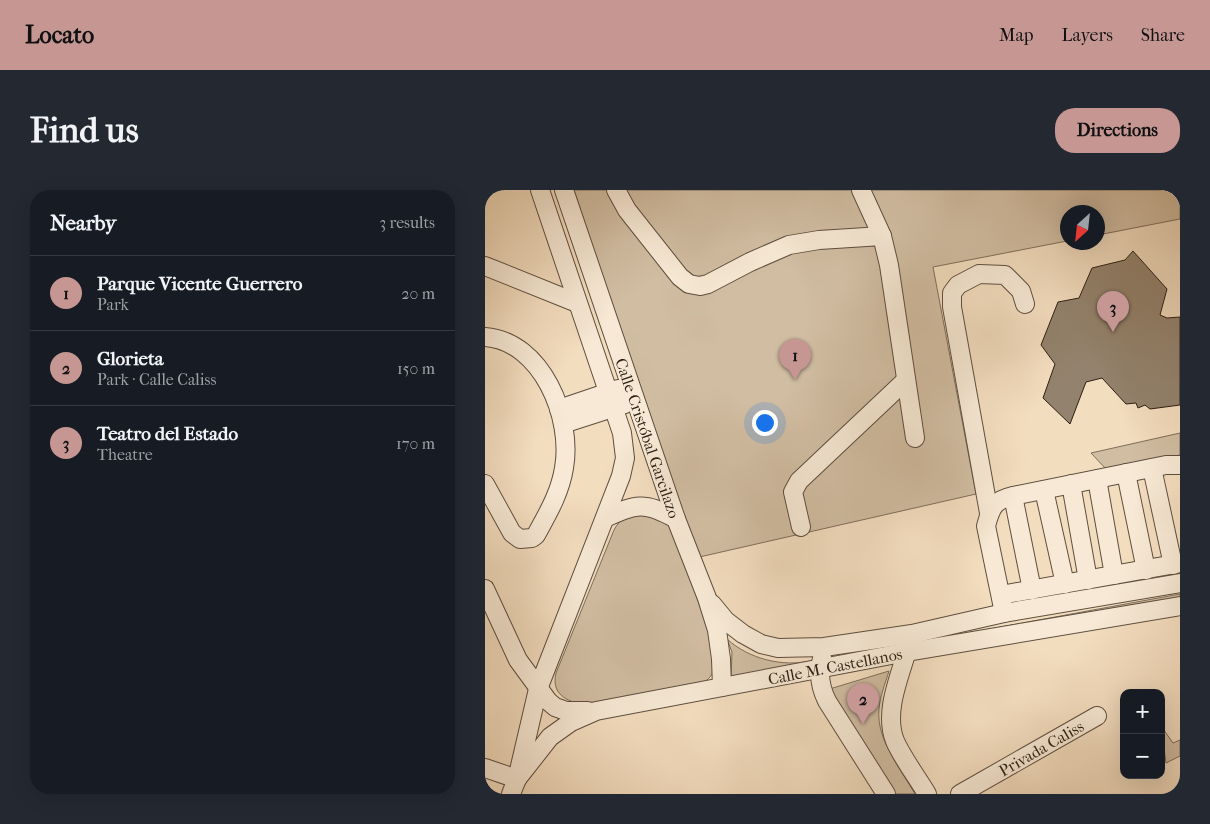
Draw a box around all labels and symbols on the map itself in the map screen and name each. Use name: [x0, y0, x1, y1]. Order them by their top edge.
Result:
north arrow: [1060, 205, 1105, 250]
pin: 3: [1097, 291, 1129, 332]
pin: 1: [779, 339, 811, 380]
street label: Calle Cristóbal Garcilazo: [611, 356, 684, 521]
your location: [752, 410, 778, 436]
street label: Calle M. Castellanos: [766, 644, 904, 689]
pin: 2: [847, 683, 879, 724]
street label: Privada Caliss: [995, 716, 1087, 780]

